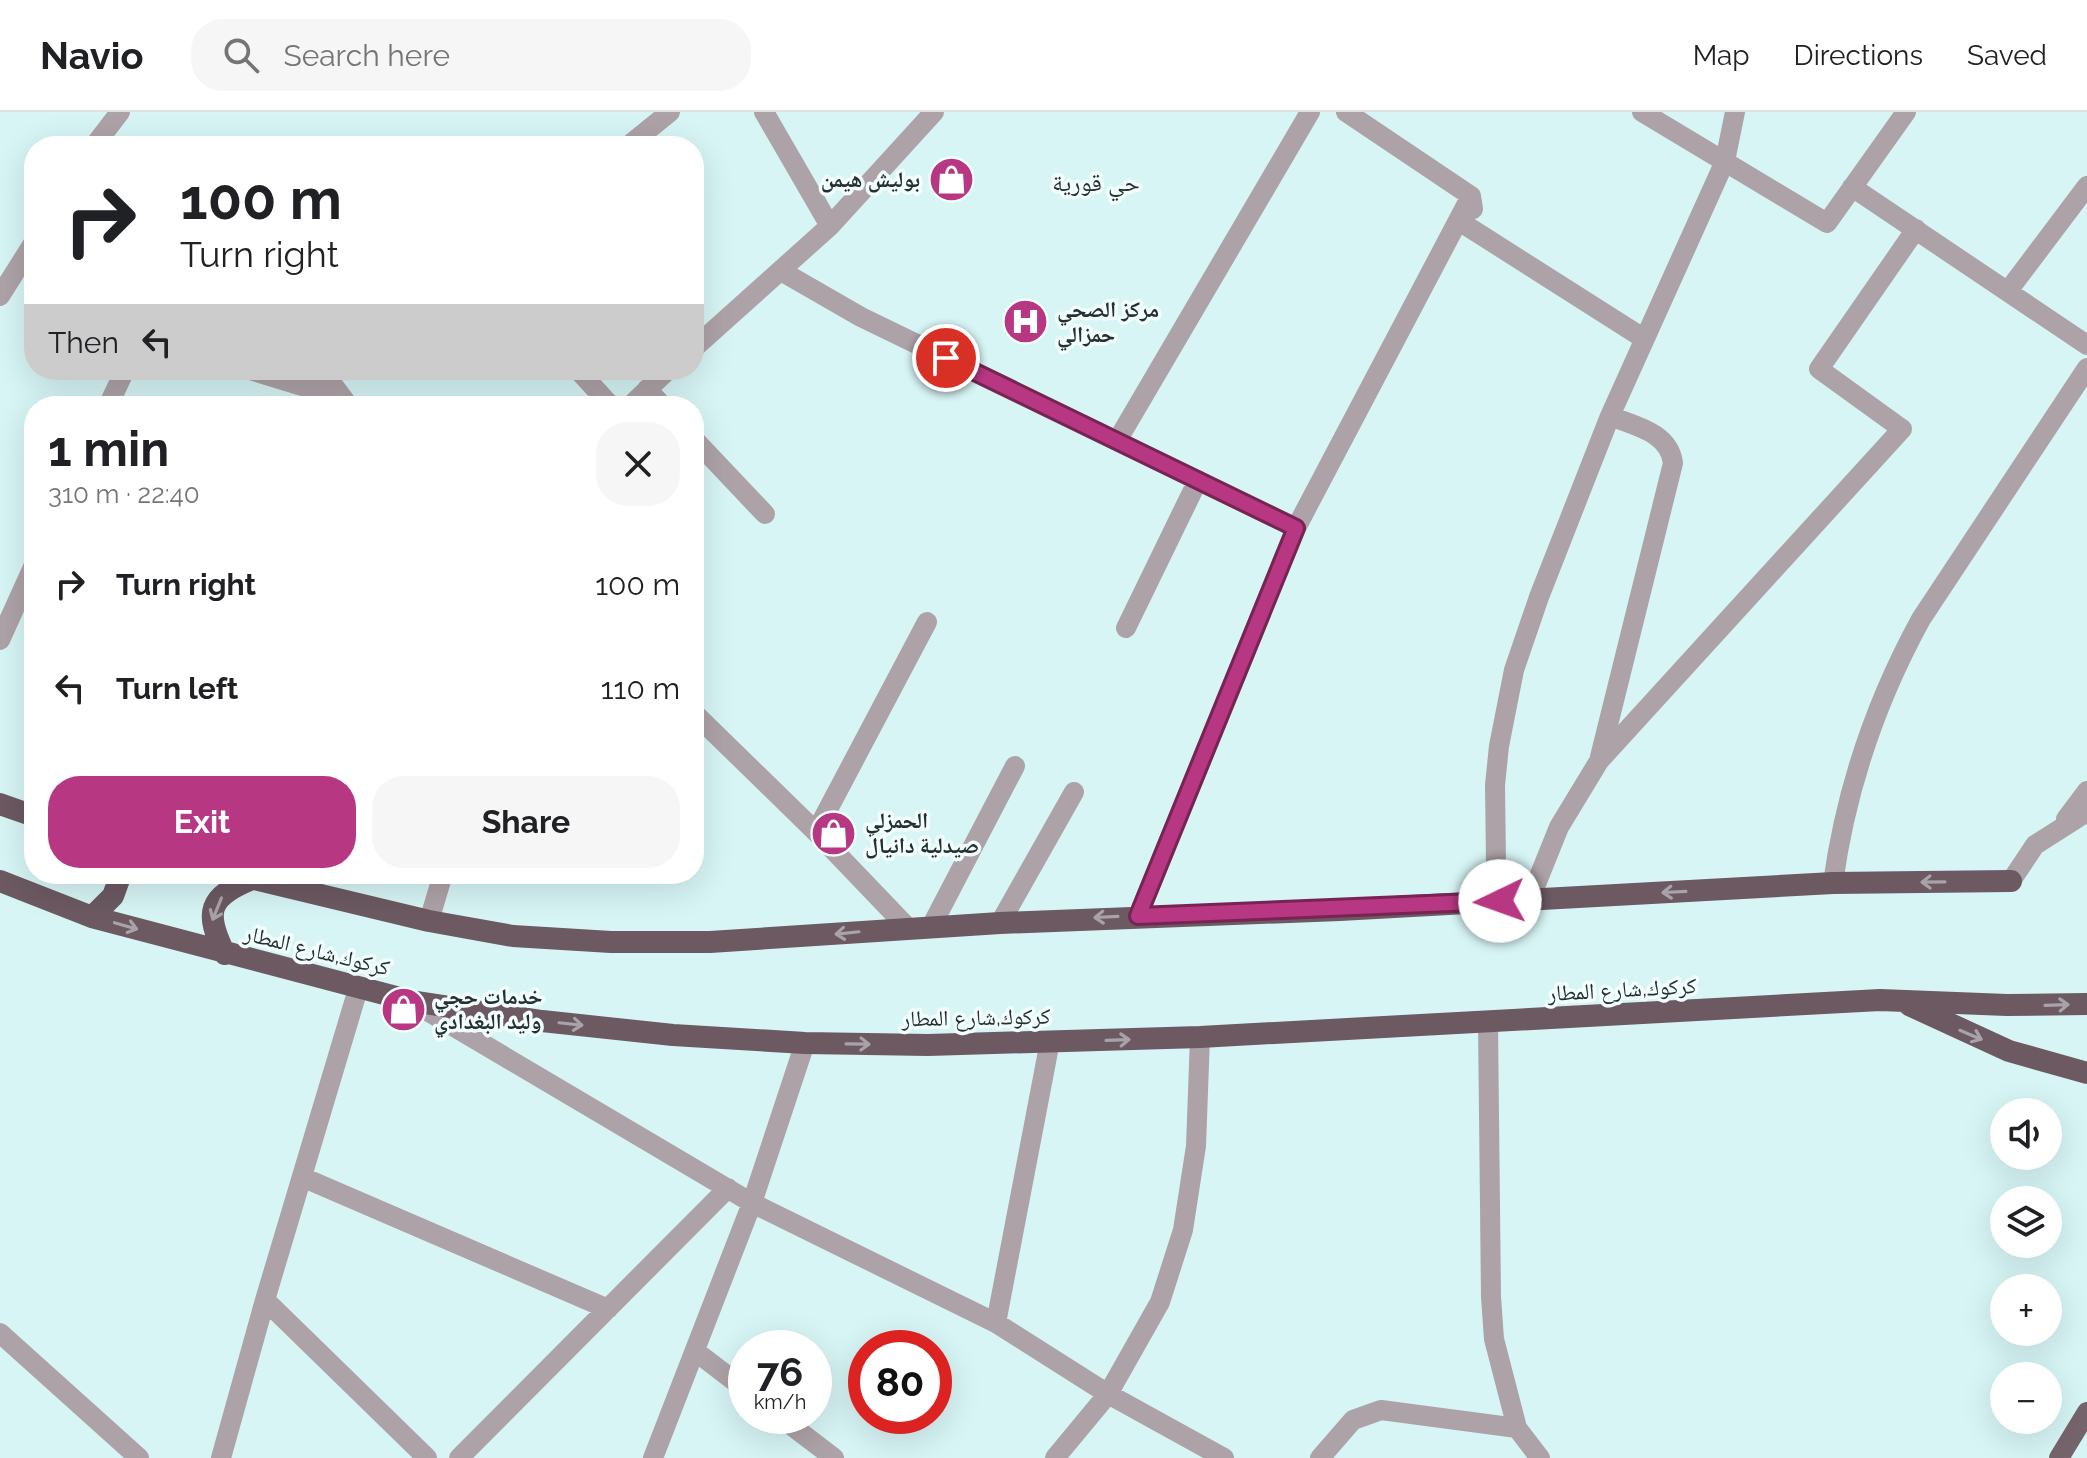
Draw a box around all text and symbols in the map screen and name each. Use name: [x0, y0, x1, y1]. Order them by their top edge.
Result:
search box: [191, 19, 751, 91]
text: Navio: [40, 33, 143, 78]
icon: search: [219, 33, 263, 77]
text: Search here: [283, 38, 450, 73]
text: Map: [1693, 39, 1750, 72]
text: Directions: [1794, 39, 1923, 72]
text: Saved: [1967, 39, 2047, 72]
shop icon: بوليش هيمن: [927, 155, 975, 203]
text: 100 m: [180, 166, 342, 232]
place label: بوليش هيمن: [821, 166, 920, 193]
icon: right: [48, 168, 152, 272]
district label: حي قورية: [1052, 168, 1140, 202]
text: Turn right: [180, 233, 339, 275]
place label: مركز الصحي حمزالي: [1057, 296, 1159, 351]
hospital icon: مركز الصحي حمزالي: [1002, 298, 1050, 346]
icon: left: [135, 320, 179, 364]
pin: [912, 324, 980, 392]
text: Then: [48, 325, 119, 360]
icon: arrive: [924, 336, 968, 380]
text: 1 min: [48, 421, 169, 477]
button: close: [596, 422, 680, 506]
text: 310 m · 22:40: [48, 479, 200, 509]
icon: right: [48, 562, 92, 606]
text: Turn right: [116, 567, 256, 602]
text: 100 m: [595, 567, 680, 602]
icon: left: [48, 666, 92, 710]
text: Turn left: [116, 671, 238, 706]
text: 110 m: [601, 671, 680, 706]
button: Exit: [48, 776, 356, 868]
button: Share: [372, 776, 680, 868]
place label: الحمزلي صيدلية دانيال: [865, 807, 979, 859]
shop icon: الحمزلي صيدلية دانيال: [810, 809, 858, 857]
position arrow: [1458, 859, 1542, 943]
one-way arrow: [1920, 874, 1947, 890]
one-way arrow: [1661, 885, 1688, 900]
one-way arrow: [209, 896, 223, 920]
one-way arrow: [1093, 910, 1120, 925]
one-way arrow: [113, 919, 139, 934]
street label: كركوك,شارع المطار: [240, 919, 392, 982]
one-way arrow: [834, 926, 861, 941]
street label: كركوك,شارع المطار: [1546, 972, 1697, 1007]
place label: خدمات حجي وليد البغدادي: [434, 983, 543, 1038]
shop icon: خدمات حجي وليد البغدادي: [379, 985, 427, 1033]
one-way arrow: [2043, 998, 2070, 1013]
street label: كركوك,شارع المطار: [900, 1003, 1051, 1032]
one-way arrow: [557, 1017, 584, 1032]
one-way arrow: [1958, 1029, 1983, 1044]
one-way arrow: [1104, 1032, 1131, 1047]
one-way arrow: [844, 1036, 871, 1052]
map controls: [1990, 1098, 2062, 1434]
button: sound: [1990, 1098, 2062, 1170]
button: layers: [1990, 1186, 2062, 1258]
button: +: [1990, 1274, 2062, 1346]
speed limit sign: 80: [848, 1330, 952, 1434]
text: 76: [757, 1348, 803, 1395]
button: −: [1990, 1362, 2062, 1434]
text: km/h: [754, 1390, 806, 1414]

